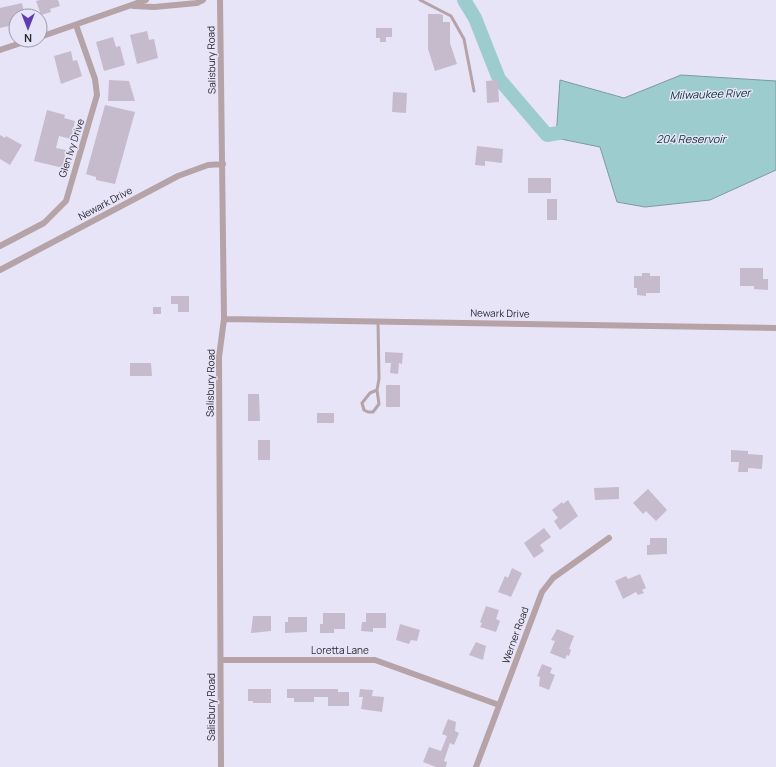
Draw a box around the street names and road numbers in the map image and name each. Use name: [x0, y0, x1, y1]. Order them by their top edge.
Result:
street label: Salisbury Road: [203, 26, 219, 94]
street label: Glen Ivy Drive: [55, 117, 87, 179]
street label: Newark Drive: [76, 183, 135, 223]
street label: Newark Drive: [470, 305, 530, 321]
street label: Salisbury Road: [202, 349, 218, 417]
street label: Werner Road: [498, 605, 532, 665]
street label: Loretta Lane: [311, 643, 369, 657]
street label: Salisbury Road: [204, 673, 218, 741]

